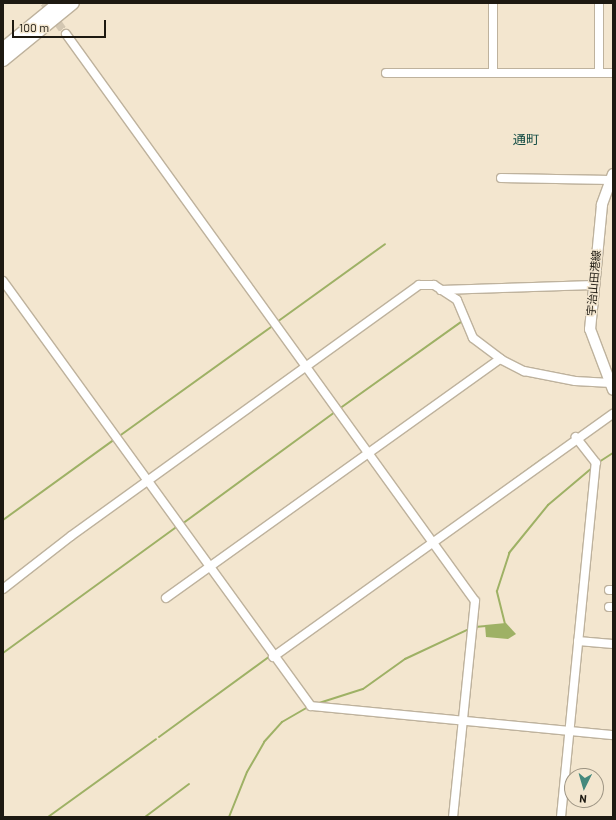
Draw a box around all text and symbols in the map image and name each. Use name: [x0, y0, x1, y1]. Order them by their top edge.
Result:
scale bar: [14, 12, 108, 38]
text: 100 m: [19, 20, 49, 34]
district label: 通町: [513, 131, 539, 147]
street label: 宇治山田港線: [585, 250, 603, 316]
north arrow: [564, 768, 604, 808]
text: N: [579, 793, 587, 806]

